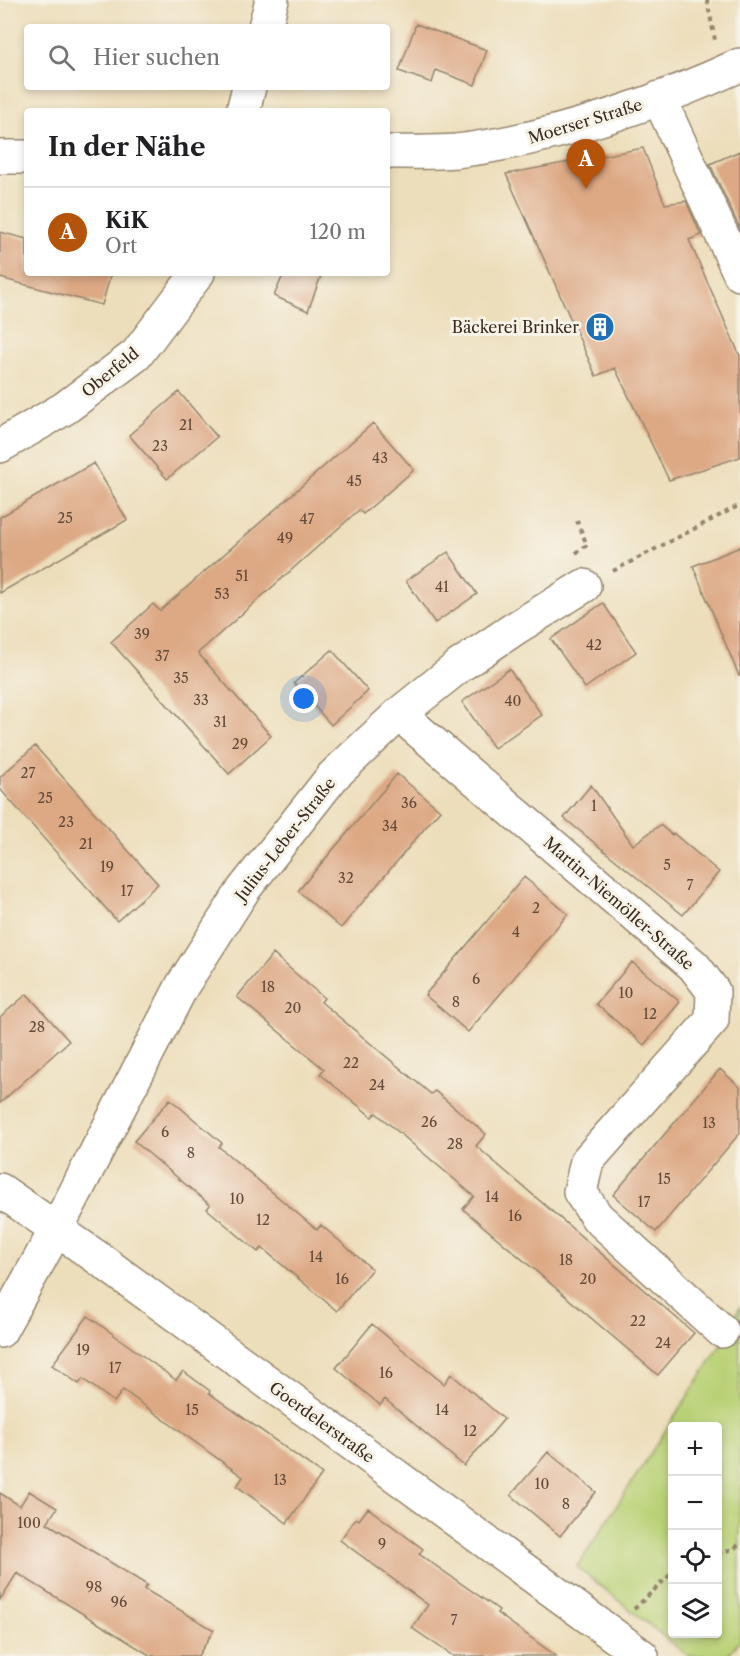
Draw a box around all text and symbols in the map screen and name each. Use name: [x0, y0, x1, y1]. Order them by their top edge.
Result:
search box: [24, 24, 390, 90]
icon: search: [45, 41, 78, 74]
text: Hier suchen: [93, 44, 220, 71]
street label: Moerser Straße: [525, 94, 645, 148]
text: In der Nähe: [48, 131, 205, 163]
pin: A: [566, 140, 606, 189]
text: KiK: [105, 207, 148, 234]
text: A: [60, 220, 75, 244]
text: 120 m: [309, 220, 366, 244]
text: Ort: [105, 234, 137, 258]
building icon: Bäckerei Brinker: [584, 311, 616, 343]
place label: Bäckerei Brinker: [452, 317, 579, 337]
street label: Oberfeld: [77, 343, 143, 401]
house number: 21: [179, 416, 193, 434]
house number: 23: [152, 437, 168, 455]
house number: 43: [372, 449, 388, 467]
house number: 45: [346, 472, 362, 490]
house number: 25: [57, 509, 73, 527]
house number: 47: [300, 510, 315, 528]
house number: 49: [277, 529, 293, 547]
house number: 51: [235, 567, 249, 585]
house number: 41: [435, 578, 449, 596]
house number: 53: [214, 585, 230, 603]
house number: 39: [134, 625, 150, 643]
house number: 42: [586, 636, 602, 654]
house number: 37: [155, 647, 169, 665]
house number: 35: [173, 669, 189, 687]
your location: [289, 684, 318, 713]
house number: 33: [193, 691, 209, 709]
house number: 40: [505, 692, 522, 710]
house number: 31: [213, 713, 227, 731]
house number: 29: [232, 735, 248, 753]
house number: 27: [21, 764, 36, 782]
street label: Julius-Leber-Straße: [229, 773, 339, 907]
house number: 25: [37, 789, 53, 807]
house number: 36: [401, 794, 417, 812]
house number: 1: [591, 797, 597, 815]
house number: 23: [58, 813, 74, 831]
house number: 34: [382, 817, 398, 835]
street label: Martin-Niemöller-Straße: [540, 832, 698, 974]
house number: 21: [79, 835, 93, 853]
house number: 5: [663, 856, 671, 874]
house number: 19: [100, 858, 114, 876]
house number: 32: [338, 869, 354, 887]
house number: 7: [687, 876, 694, 894]
house number: 17: [121, 882, 133, 900]
house number: 2: [532, 899, 540, 917]
house number: 4: [512, 923, 520, 941]
house number: 6: [472, 970, 480, 988]
house number: 18: [261, 978, 275, 996]
house number: 10: [619, 984, 633, 1002]
house number: 8: [452, 993, 460, 1011]
house number: 20: [285, 999, 302, 1017]
house number: 12: [643, 1005, 657, 1023]
house number: 28: [29, 1018, 45, 1036]
house number: 22: [343, 1054, 359, 1072]
house number: 24: [369, 1076, 385, 1094]
house number: 26: [421, 1113, 437, 1131]
house number: 13: [702, 1114, 716, 1132]
house number: 6: [161, 1123, 169, 1141]
house number: 28: [447, 1135, 463, 1153]
house number: 8: [187, 1144, 195, 1162]
house number: 15: [657, 1170, 671, 1188]
house number: 14: [485, 1188, 499, 1206]
house number: 10: [230, 1190, 244, 1208]
house number: 17: [638, 1193, 650, 1211]
house number: 16: [508, 1207, 522, 1225]
house number: 12: [256, 1211, 270, 1229]
house number: 14: [309, 1248, 323, 1266]
house number: 18: [559, 1251, 573, 1269]
house number: 16: [335, 1270, 349, 1288]
house number: 20: [580, 1270, 597, 1288]
house number: 22: [630, 1312, 646, 1330]
house number: 24: [655, 1334, 671, 1352]
house number: 19: [76, 1341, 90, 1359]
house number: 17: [109, 1359, 121, 1377]
house number: 16: [379, 1364, 393, 1382]
street label: Goerdelerstraße: [266, 1377, 378, 1467]
house number: 15: [185, 1401, 199, 1419]
house number: 14: [435, 1401, 449, 1419]
house number: 12: [463, 1422, 477, 1440]
map controls: [668, 1422, 722, 1638]
button: +: [668, 1422, 722, 1476]
house number: 13: [273, 1471, 287, 1489]
house number: 10: [535, 1475, 549, 1493]
button: −: [668, 1476, 722, 1530]
house number: 8: [562, 1495, 570, 1513]
house number: 100: [17, 1514, 41, 1532]
button: locate: [668, 1530, 722, 1584]
house number: 9: [378, 1535, 386, 1553]
house number: 98: [86, 1578, 102, 1596]
button: layers: [668, 1584, 722, 1638]
house number: 96: [111, 1593, 127, 1611]
house number: 7: [451, 1611, 458, 1629]

